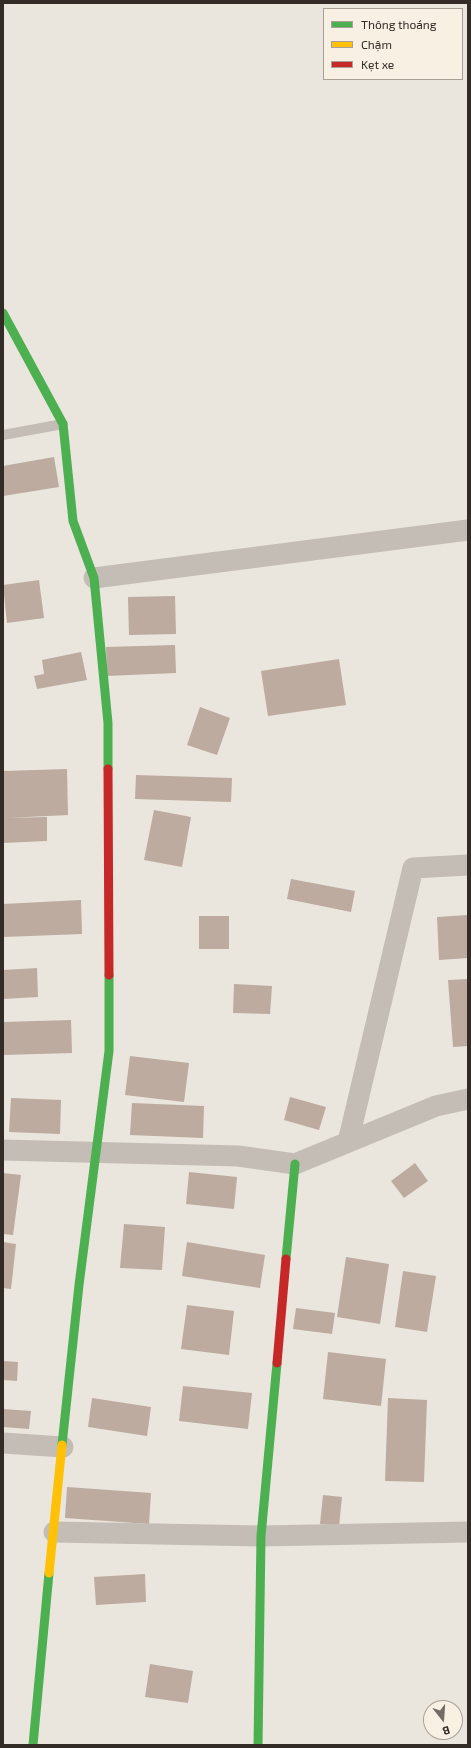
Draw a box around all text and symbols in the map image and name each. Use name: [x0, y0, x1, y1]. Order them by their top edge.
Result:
legend: [323, 8, 463, 80]
text: Thông thoáng: [361, 17, 437, 31]
text: Chậm: [361, 37, 392, 51]
text: Kẹt xe: [361, 57, 394, 71]
north arrow: [423, 1700, 463, 1740]
text: B: [441, 1724, 452, 1738]

